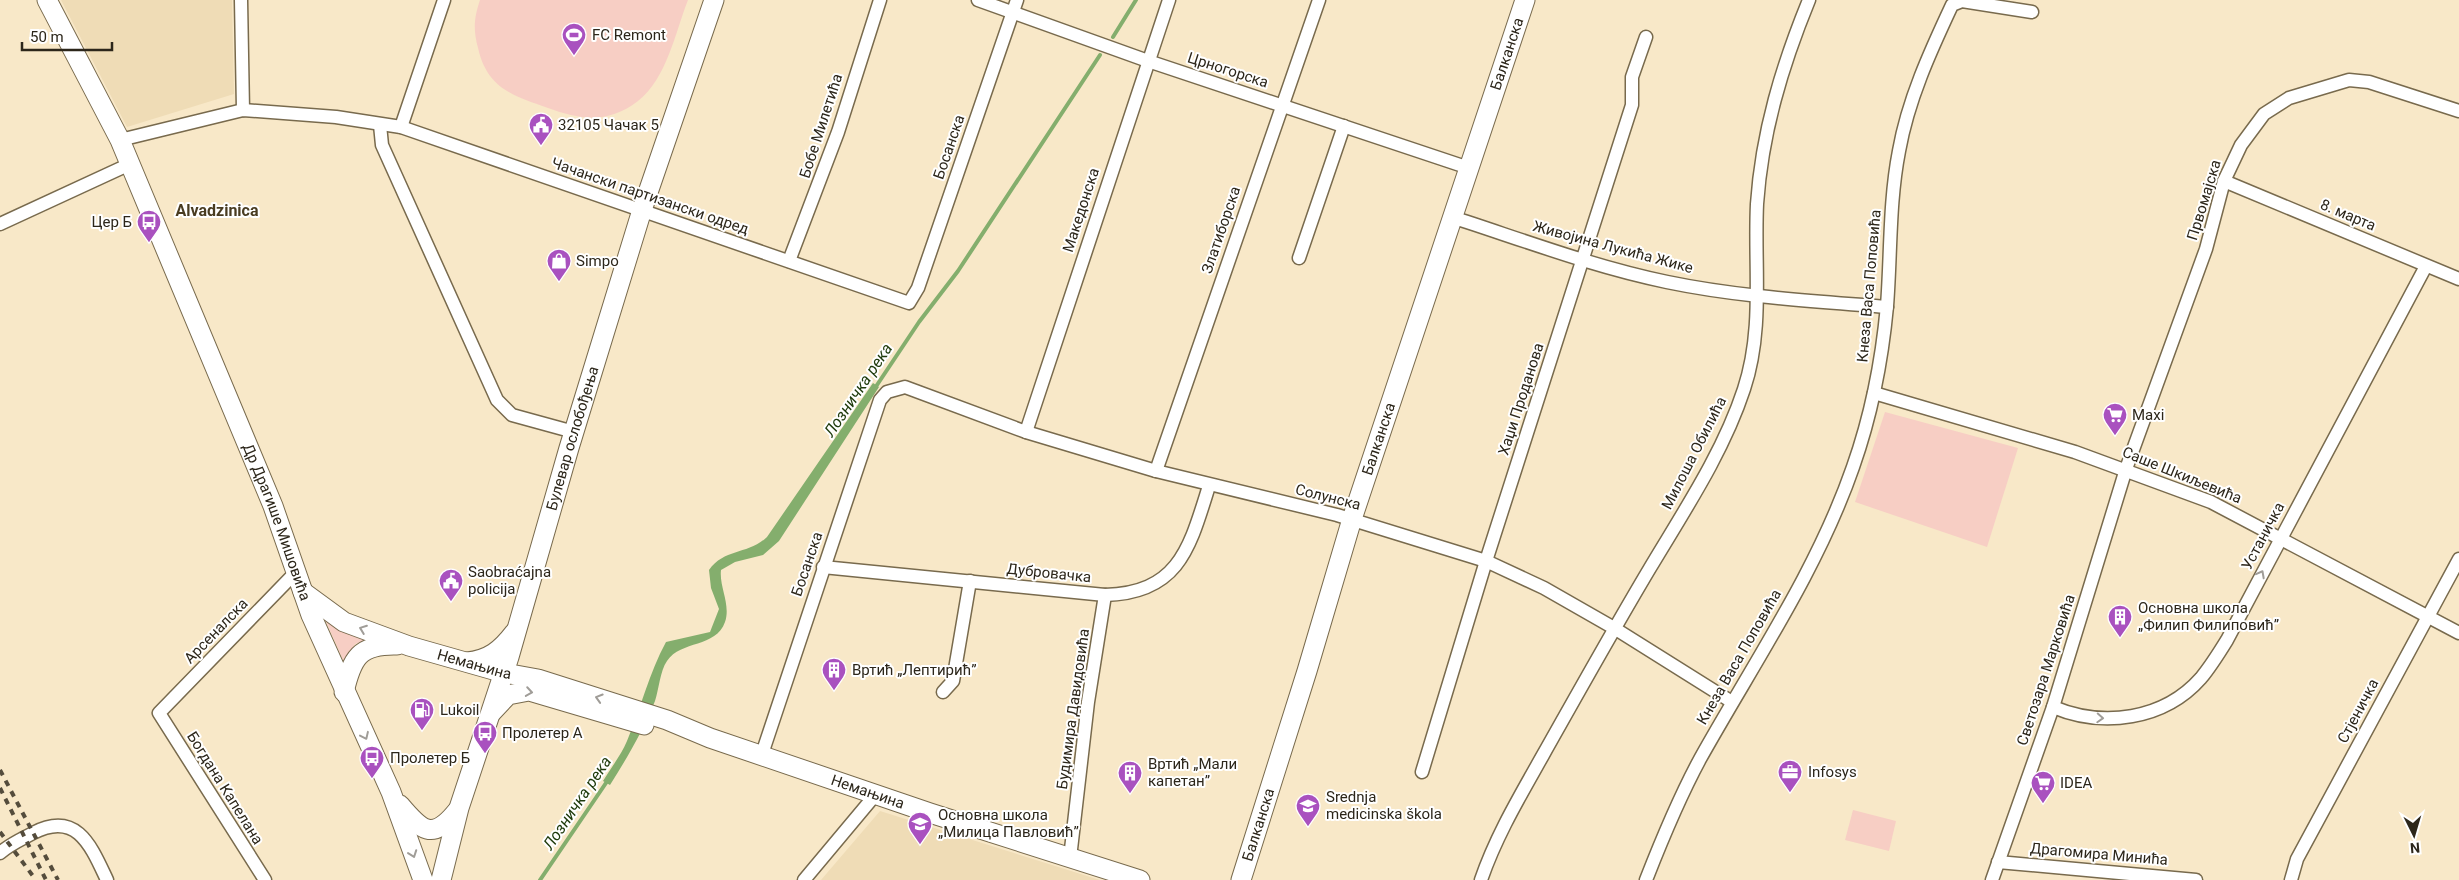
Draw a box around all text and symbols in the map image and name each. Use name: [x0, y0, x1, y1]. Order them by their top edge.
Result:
street label: Балканска: [1487, 15, 1528, 92]
scale bar: [22, 20, 112, 52]
sports icon: FC Remont: [561, 22, 587, 56]
place label: FC Remont: [592, 26, 666, 44]
text: 50 m: [30, 28, 64, 46]
street label: Црногорска: [1185, 48, 1271, 92]
street label: Бобе Милетића: [796, 71, 846, 181]
public building icon: 32105 Чачак 5: [528, 112, 554, 146]
street label: Босанска: [930, 112, 968, 182]
place label: 32105 Чачак 5: [558, 116, 659, 134]
street label: Чачански партизански одред: [549, 154, 751, 238]
street label: Првомајска: [2183, 158, 2225, 242]
street label: Македонска: [1059, 166, 1103, 254]
street label: Златиборска: [1198, 184, 1244, 276]
street label: 8. марта: [2318, 195, 2378, 235]
district label: Alvadzinica: [175, 201, 259, 220]
bus stop icon: Цер Б: [136, 209, 162, 243]
street label: Кнеза Васа Поповића: [1853, 209, 1885, 363]
place label: Цер Б: [91, 213, 132, 231]
street label: Живојина Лукића Жике: [1531, 217, 1695, 277]
shop icon: Simpo: [546, 248, 572, 282]
place label: Simpo: [576, 252, 619, 270]
water label: Лозничка река: [819, 340, 896, 441]
street label: Хаџи Проданова: [1494, 341, 1548, 457]
street label: Булевар ослобођења: [543, 364, 603, 513]
street label: Милоша Обилића: [1658, 394, 1730, 512]
street label: Балканска: [1358, 400, 1399, 478]
supermarket icon: Maxi: [2102, 402, 2128, 436]
place label: Maxi: [2132, 406, 2164, 424]
street label: Др Драгише Мишовића: [239, 441, 314, 603]
street label: Саше Шкиљевића: [2120, 443, 2244, 507]
street label: Солунска: [1293, 480, 1363, 514]
street label: Устаничка: [2238, 499, 2288, 573]
street label: Босанска: [788, 529, 826, 599]
street label: Дубровачка: [1006, 560, 1092, 586]
place label: Saobraćajna policija: [468, 563, 551, 598]
public building icon: Saobraćajna policija: [438, 568, 464, 602]
one-way arrow: [2255, 571, 2265, 580]
street label: Кнеза Васа Поповића: [1693, 586, 1785, 728]
street label: Светозара Марковића: [2013, 592, 2079, 748]
street label: Арсеналска: [180, 595, 252, 667]
place label: Основна школа „Филип Филиповић”: [2138, 599, 2279, 634]
building icon: Основна школа „Филип Филиповић”: [2107, 604, 2133, 638]
one-way arrow: [359, 625, 368, 635]
street label: Будимира Давидовића: [1053, 627, 1093, 791]
street label: Немањина: [435, 645, 513, 683]
building icon: Вртић „Лептирић”: [821, 657, 847, 691]
place label: Вртић „Лептирић”: [852, 661, 977, 679]
street label: Стјеничка: [2334, 676, 2382, 746]
one-way arrow: [524, 687, 533, 697]
one-way arrow: [595, 694, 603, 704]
fuel station icon: Lukoil: [409, 697, 435, 731]
place label: Lukoil: [440, 701, 479, 719]
one-way arrow: [2097, 713, 2105, 724]
bus stop icon: Пролетер А: [472, 720, 498, 754]
place label: Пролетер А: [502, 724, 583, 742]
street label: Богдана Капелана: [183, 728, 267, 848]
one-way arrow: [359, 731, 370, 740]
bus stop icon: Пролетер Б: [359, 745, 385, 779]
place label: Пролетер Б: [390, 749, 470, 767]
water label: Лозничка река: [538, 753, 615, 854]
place label: Вртић „Мали капетан”: [1148, 755, 1237, 790]
office icon: Infosys: [1777, 759, 1803, 793]
building icon: Вртић „Мали капетан”: [1117, 760, 1143, 794]
place label: Infosys: [1808, 763, 1857, 781]
supermarket icon: IDEA: [2030, 770, 2056, 804]
street label: Немањина: [829, 771, 907, 813]
place label: IDEA: [2060, 774, 2092, 792]
street label: Балканска: [1239, 786, 1278, 863]
place label: Srednja medicinska škola: [1326, 788, 1442, 823]
school or university icon: Srednja medicinska škola: [1295, 793, 1321, 827]
place label: Основна школа „Милица Павловић”: [938, 806, 1079, 841]
north arrow: [2389, 810, 2439, 860]
school or university icon: Основна школа „Милица Павловић”: [907, 811, 933, 845]
street label: Драгомира Минића: [2029, 839, 2169, 869]
text: N: [2410, 840, 2421, 856]
one-way arrow: [407, 850, 417, 858]

